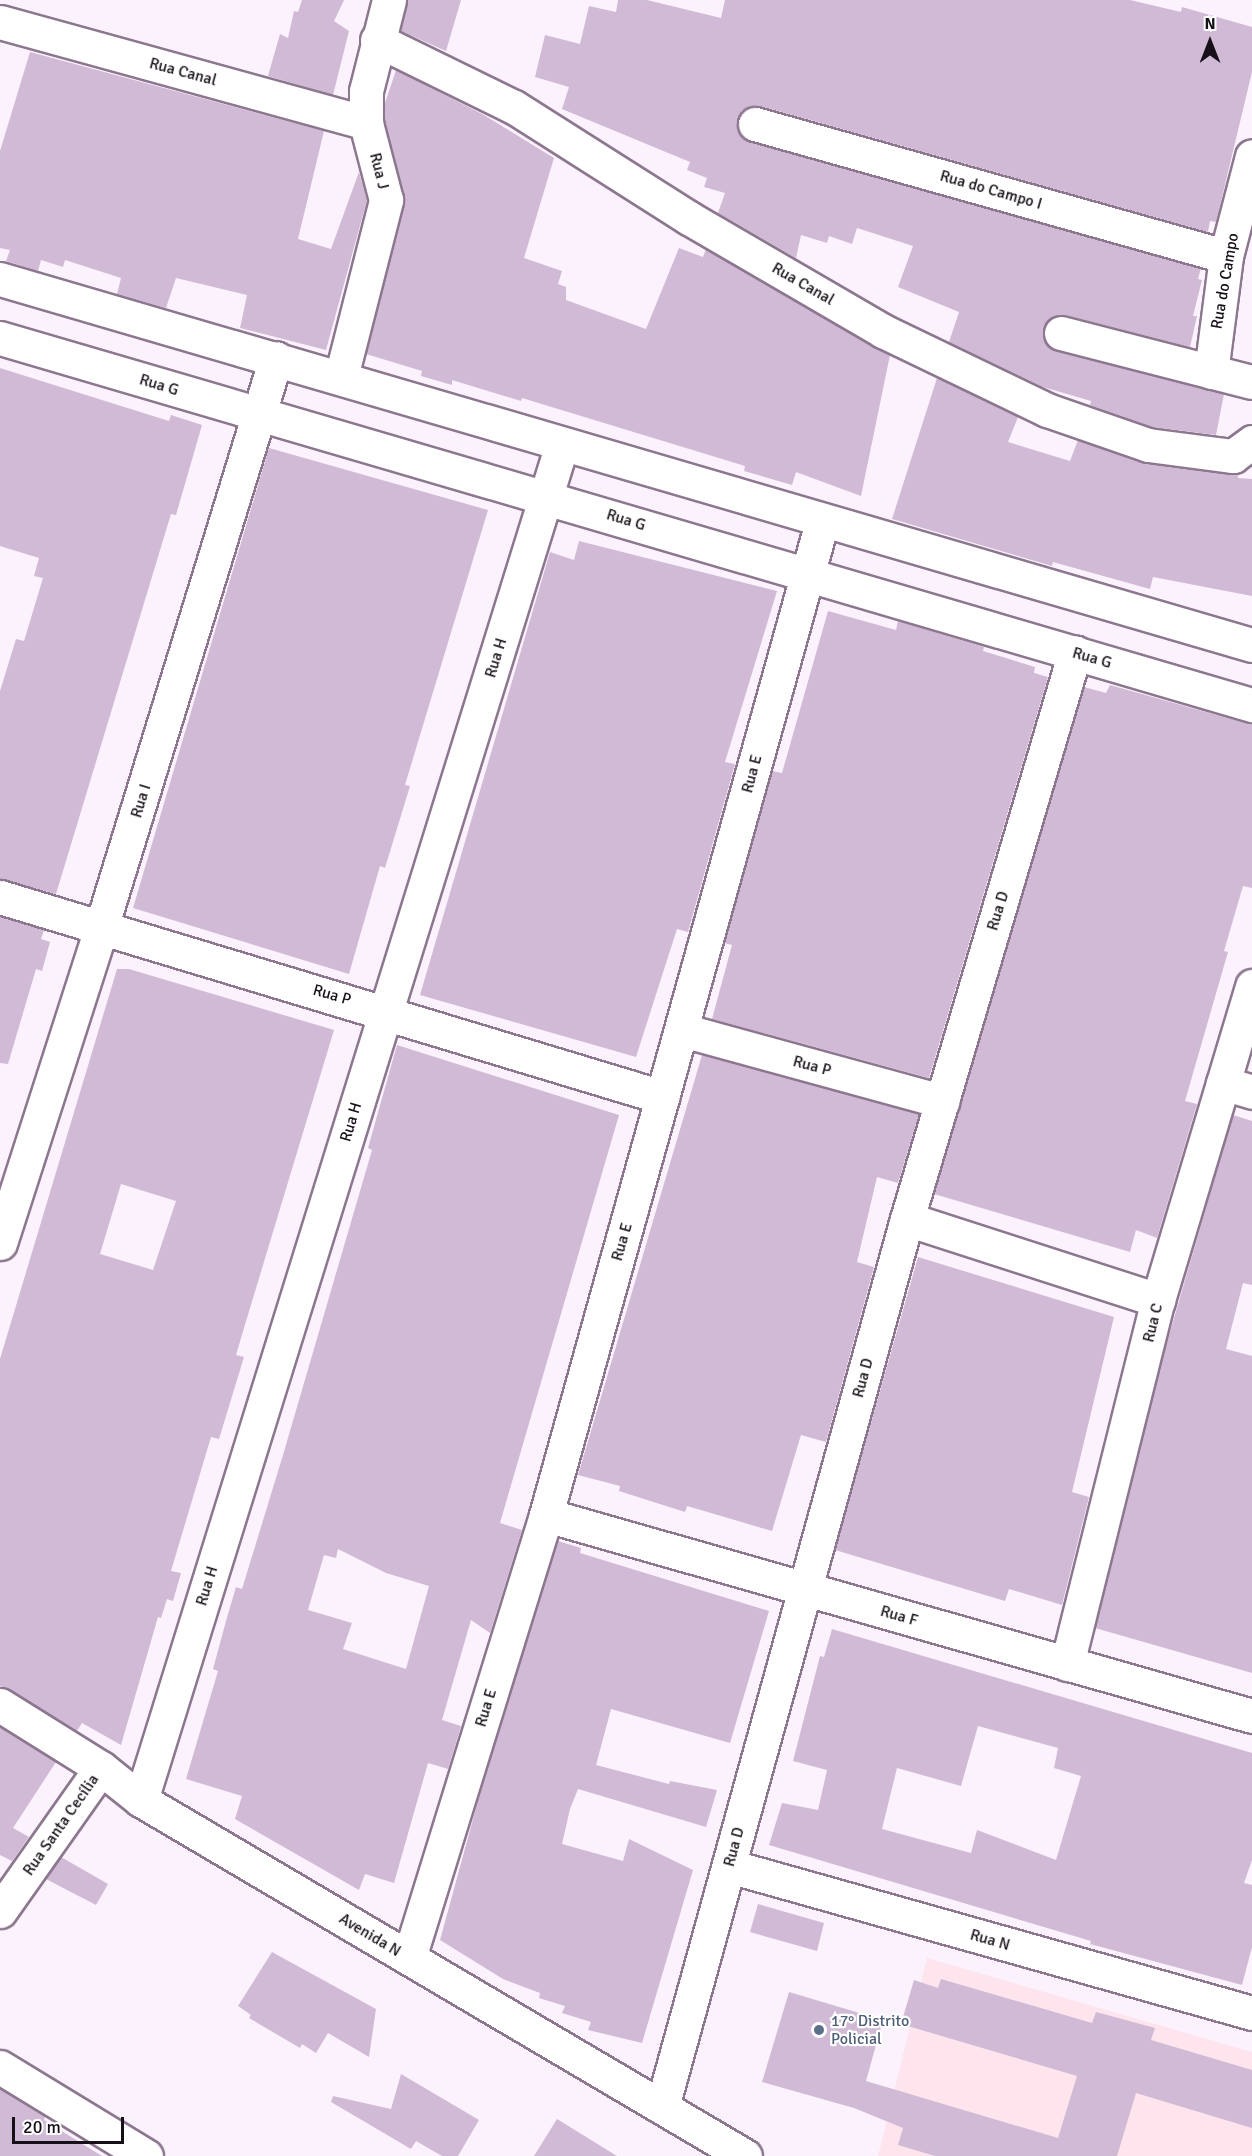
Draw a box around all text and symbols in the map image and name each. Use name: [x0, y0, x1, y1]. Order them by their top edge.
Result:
north arrow: [1180, 12, 1240, 72]
text: N: [1204, 14, 1216, 34]
street label: Rua Canal: [147, 54, 219, 90]
street label: Rua J: [365, 151, 393, 191]
street label: Rua do Campo I: [938, 166, 1044, 214]
street label: Rua do Campo: [1207, 231, 1243, 331]
street label: Rua Canal: [768, 258, 838, 310]
street label: Rua G: [137, 370, 181, 400]
street label: Rua G: [604, 505, 648, 535]
street label: Rua H: [481, 636, 511, 680]
street label: Rua G: [1070, 643, 1114, 673]
street label: Rua E: [738, 753, 766, 795]
street label: Rua I: [127, 782, 155, 820]
street label: Rua D: [983, 889, 1013, 933]
street label: Rua P: [311, 980, 353, 1010]
street label: Rua P: [791, 1052, 833, 1080]
street label: Rua H: [336, 1100, 366, 1144]
street label: Rua E: [607, 1221, 637, 1263]
street label: Rua C: [1139, 1302, 1167, 1344]
street label: Rua D: [849, 1356, 877, 1400]
street label: Rua H: [192, 1564, 222, 1608]
street label: Rua F: [878, 1602, 920, 1630]
street label: Rua E: [471, 1687, 501, 1729]
street label: Rua Santa Cecília: [19, 1771, 103, 1879]
street label: Rua D: [720, 1825, 748, 1869]
street label: Avenida N: [336, 1909, 404, 1961]
street label: Rua N: [968, 1925, 1012, 1955]
place label: 17° Distrito Policial: [831, 2011, 909, 2049]
marker: 17° Distrito Policial: [812, 2023, 826, 2037]
scale bar: [15, 2105, 128, 2143]
text: 20 m: [23, 2116, 61, 2138]

